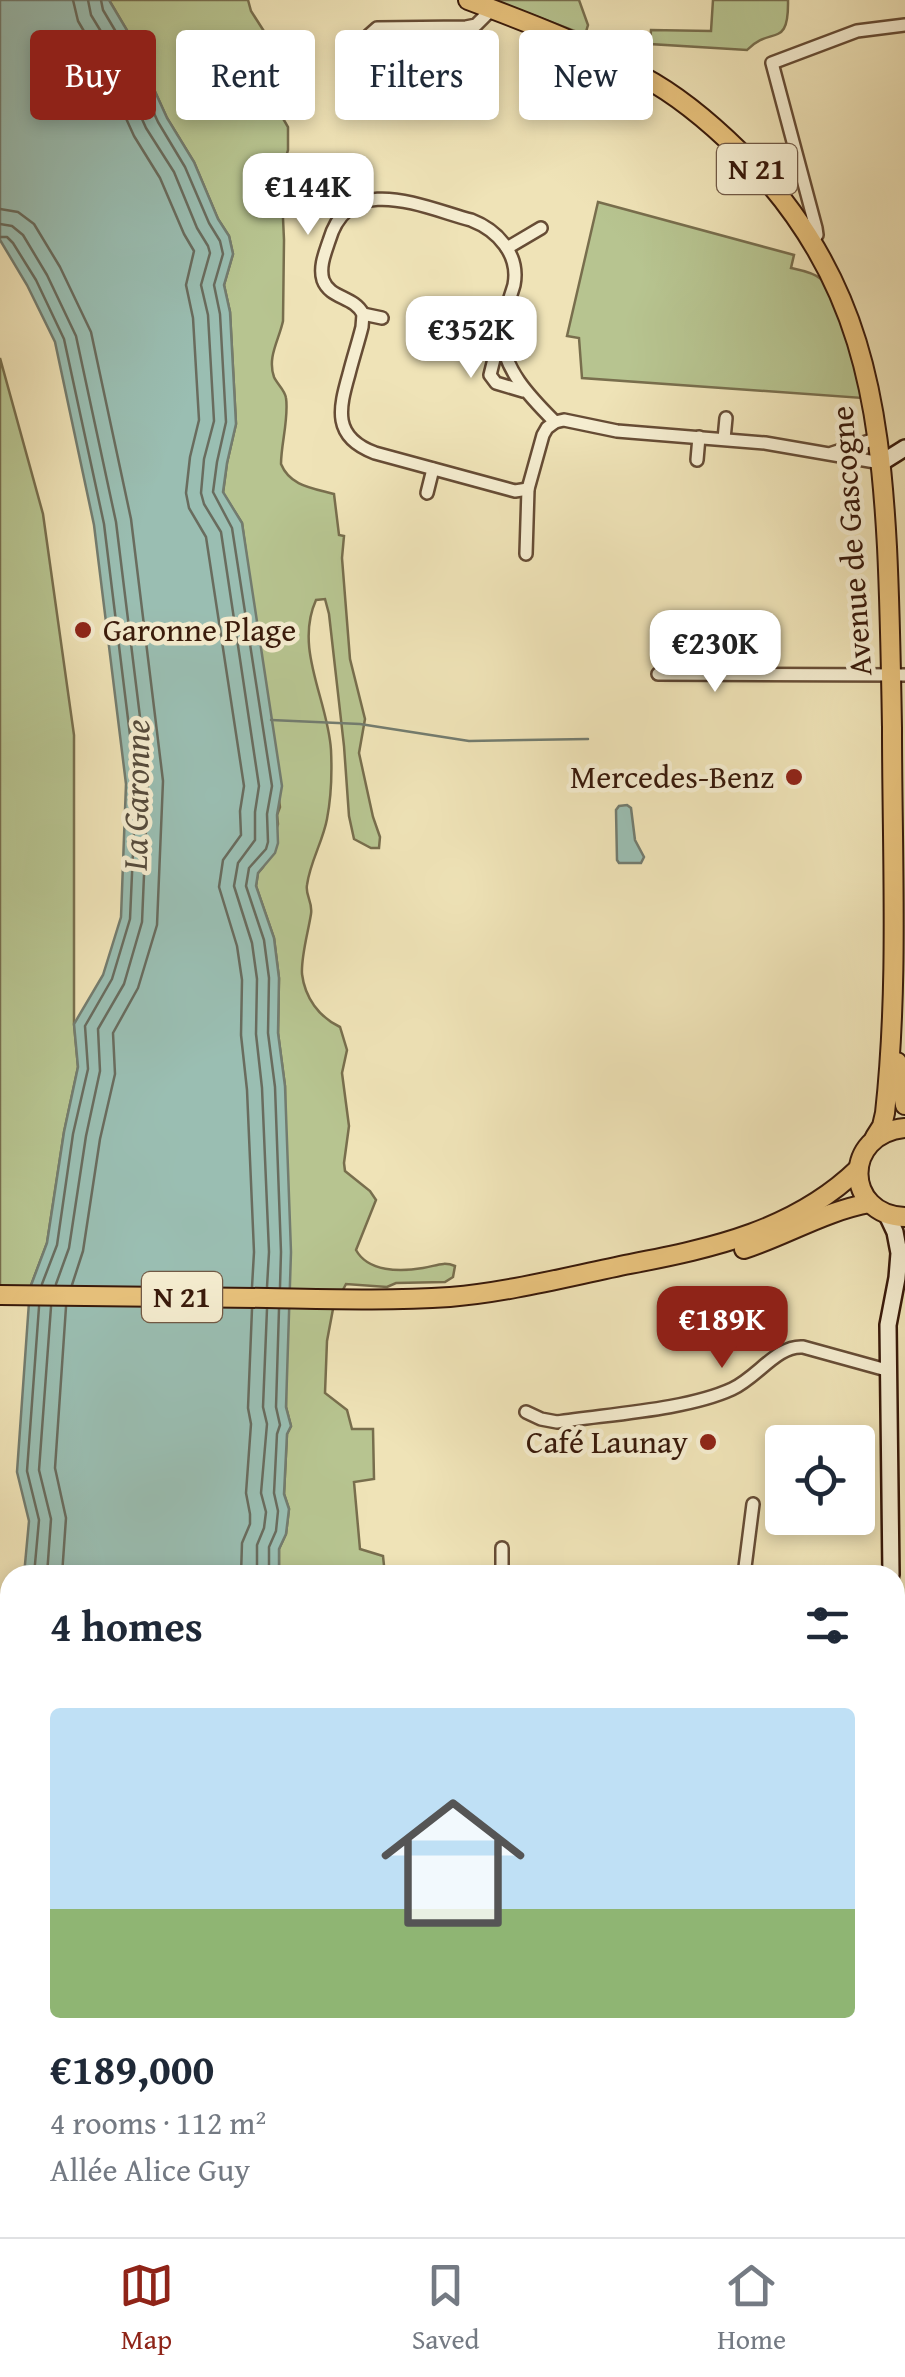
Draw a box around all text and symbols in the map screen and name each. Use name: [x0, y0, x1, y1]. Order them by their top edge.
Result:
chip: Buy: [30, 30, 156, 120]
chip: Rent: [176, 30, 315, 120]
chip: Filters: [335, 30, 499, 120]
chip: New: [519, 30, 653, 120]
road number: N 21: [717, 144, 797, 194]
pin: €144K: [238, 153, 378, 238]
text: €144K: [265, 162, 351, 209]
pin: €352K: [401, 296, 541, 381]
text: €352K: [428, 305, 514, 352]
street label: Avenue de Gascogne: [818, 404, 883, 678]
place label: Garonne Plage: [103, 606, 296, 653]
pin: €230K: [645, 610, 785, 695]
marker: Garonne Plage: [72, 619, 94, 641]
text: €230K: [672, 619, 758, 666]
water label: La Garonne: [109, 719, 162, 872]
place label: Mercedes-Benz: [570, 753, 774, 800]
marker: Mercedes-Benz: [783, 766, 805, 788]
road number: N 21: [142, 1272, 222, 1322]
pin: €189K: [652, 1286, 792, 1371]
text: €189K: [679, 1295, 765, 1342]
place label: Café Launay: [526, 1418, 688, 1465]
map controls: [765, 1425, 875, 1535]
button: locate: [765, 1425, 875, 1535]
marker: Café Launay: [697, 1431, 719, 1453]
text: 4 homes: [50, 1595, 203, 1656]
icon: filters: [800, 1598, 855, 1653]
icon: home: [363, 1773, 543, 1953]
text: €189,000: [50, 2038, 214, 2099]
text: 4 rooms · 112 m²: [50, 2099, 266, 2146]
text: Allée Alice Guy: [50, 2146, 250, 2193]
tab: Map: [119, 2258, 174, 2359]
tab: Saved: [412, 2258, 479, 2359]
tab: Home: [717, 2258, 786, 2359]

